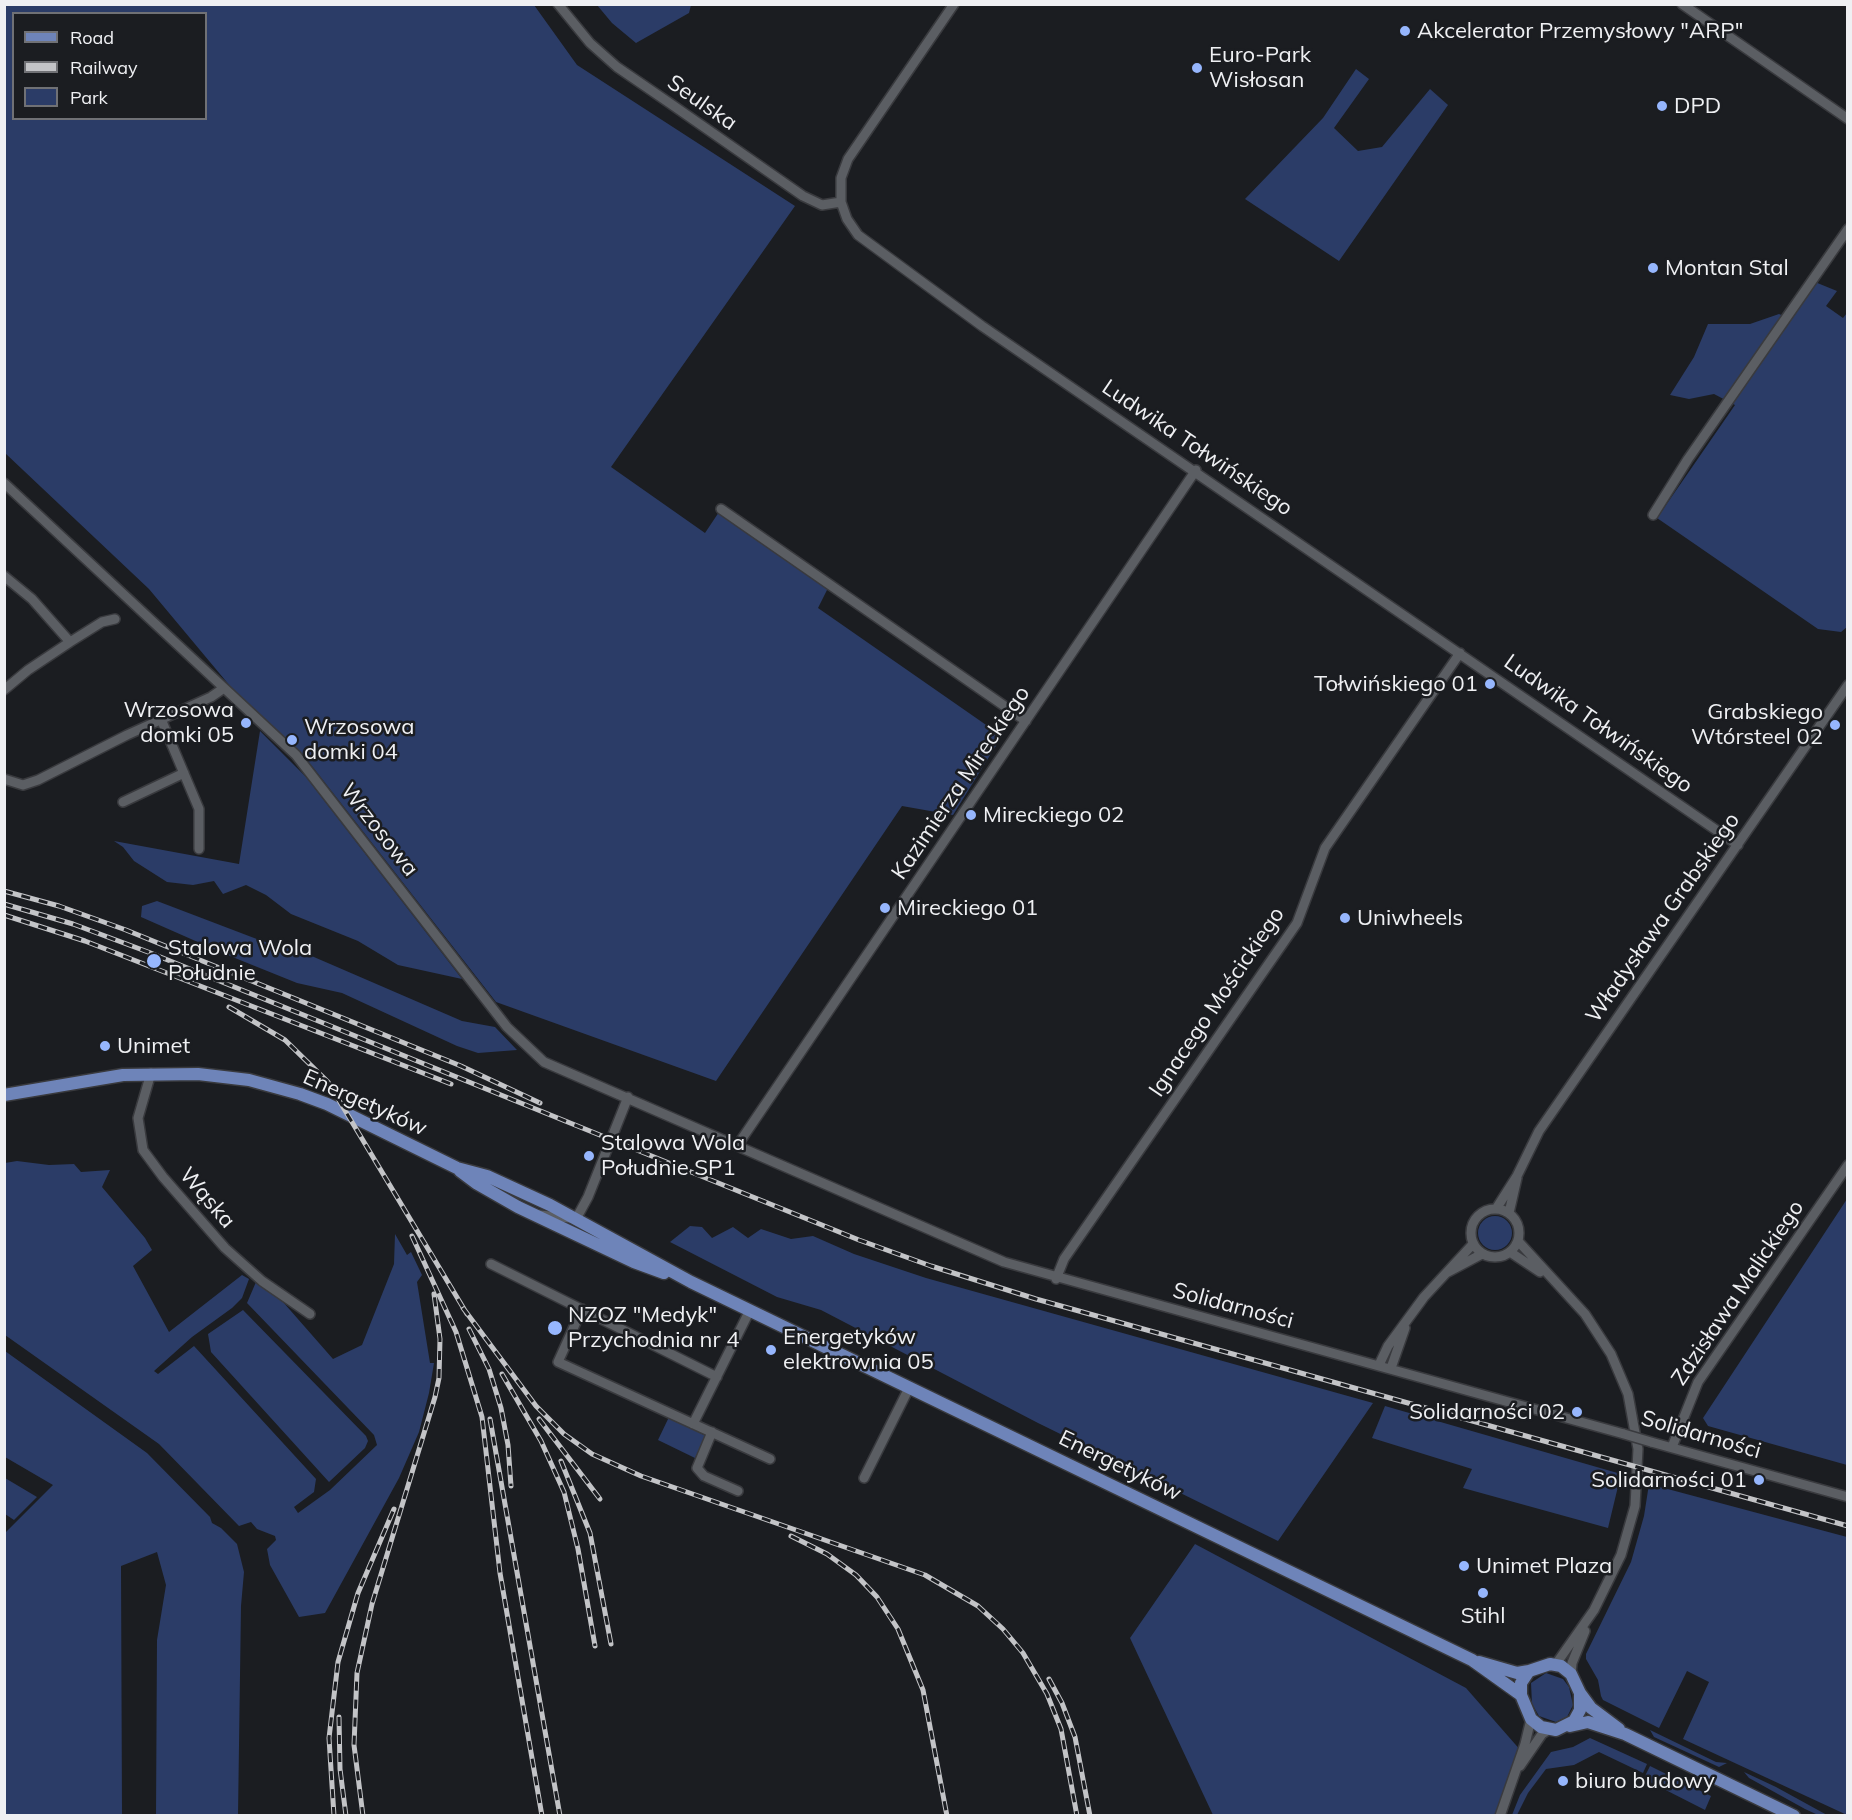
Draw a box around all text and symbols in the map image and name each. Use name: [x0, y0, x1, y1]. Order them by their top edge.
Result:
legend: [12, 12, 207, 120]
place label: Akcelerator Przemysłowy "ARP": [1417, 18, 1743, 44]
marker: Akcelerator Przemysłowy "ARP": [1398, 24, 1412, 38]
text: Road: [70, 26, 114, 49]
place label: Euro-Park Wisłosan: [1209, 42, 1311, 94]
text: Railway: [70, 56, 138, 79]
marker: Euro-Park Wisłosan: [1190, 61, 1204, 75]
street label: Seulska: [662, 70, 742, 136]
text: Park: [70, 86, 108, 109]
place label: DPD: [1674, 93, 1721, 119]
marker: DPD: [1655, 99, 1669, 113]
place label: Montan Stal: [1665, 255, 1789, 281]
marker: Montan Stal: [1646, 261, 1660, 275]
street label: Ludwika Tołwińskiego: [1097, 374, 1297, 522]
street label: Ludwika Tołwińskiego: [1499, 649, 1697, 799]
place label: Tołwińskiego 01: [1314, 671, 1478, 697]
marker: Tołwińskiego 01: [1483, 677, 1497, 691]
street label: Kazimierza Mireckiego: [886, 681, 1036, 885]
place label: Wrzosowa domki 05: [124, 697, 234, 748]
place label: Grabskiego Wtórsteel 02: [1691, 699, 1823, 750]
place label: Wrzosowa domki 04: [304, 714, 414, 766]
marker: Wrzosowa domki 05: [239, 716, 253, 730]
marker: Grabskiego Wtórsteel 02: [1828, 718, 1842, 732]
marker: Wrzosowa domki 04: [285, 733, 299, 747]
street label: Wrzosowa: [335, 778, 423, 882]
place label: Mireckiego 02: [983, 802, 1124, 828]
marker: Mireckiego 02: [964, 808, 978, 822]
street label: Władysława Grabskiego: [1580, 808, 1746, 1028]
place label: Mireckiego 01: [897, 895, 1038, 921]
marker: Mireckiego 01: [878, 901, 892, 915]
street label: Ignacego Mościckiego: [1144, 902, 1290, 1102]
place label: Uniwheels: [1357, 905, 1463, 931]
marker: Uniwheels: [1338, 911, 1352, 925]
place label: Stalowa Wola Południe: [168, 935, 312, 986]
marker: Stalowa Wola Południe: [145, 952, 163, 970]
place label: Unimet: [117, 1033, 190, 1059]
marker: Unimet: [98, 1039, 112, 1053]
street label: Energetyków: [299, 1064, 431, 1142]
place label: Stalowa Wola Południe SP1: [601, 1130, 745, 1182]
marker: Stalowa Wola Południe SP1: [582, 1149, 596, 1163]
street label: Wąska: [174, 1162, 240, 1234]
street label: Zdzisława Malickiego: [1666, 1195, 1810, 1391]
street label: Solidarności: [1170, 1277, 1296, 1335]
place label: NZOZ "Medyk" Przychodnia nr 4: [568, 1302, 739, 1354]
marker: NZOZ "Medyk" Przychodnia nr 4: [546, 1319, 564, 1337]
place label: Energetyków elektrownia 05: [783, 1324, 934, 1376]
marker: Energetyków elektrownia 05: [764, 1343, 778, 1357]
place label: Solidarności 02: [1409, 1399, 1565, 1425]
marker: Solidarności 02: [1570, 1405, 1584, 1419]
street label: Solidarności: [1638, 1405, 1764, 1465]
street label: Energetyków: [1054, 1425, 1186, 1507]
place label: Solidarności 01: [1591, 1467, 1747, 1493]
marker: Solidarności 01: [1752, 1473, 1766, 1487]
place label: Unimet Plaza: [1476, 1553, 1612, 1579]
marker: Unimet Plaza: [1457, 1559, 1471, 1573]
marker: Stihl: [1476, 1586, 1490, 1600]
place label: Stihl: [1461, 1603, 1505, 1629]
place label: biuro budowy: [1575, 1768, 1715, 1794]
marker: biuro budowy: [1556, 1774, 1570, 1788]

